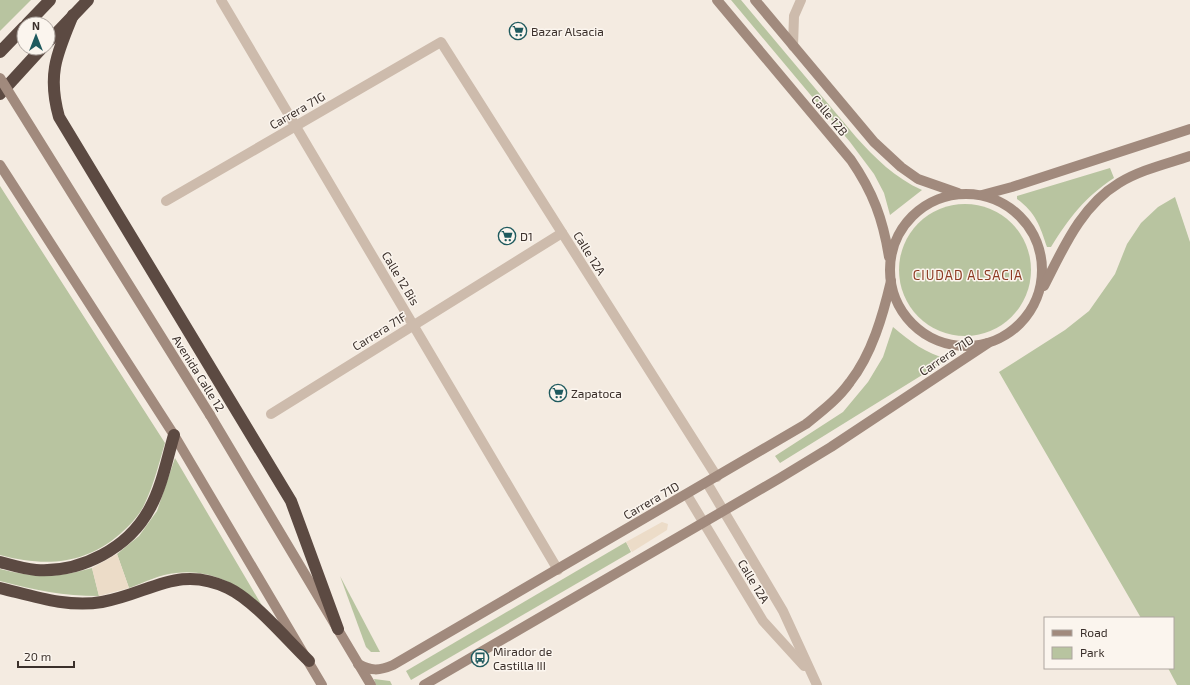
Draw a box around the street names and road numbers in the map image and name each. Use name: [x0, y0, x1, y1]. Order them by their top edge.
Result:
street label: Carrera 71G: [267, 88, 327, 132]
street label: Calle 12B: [809, 92, 851, 138]
street label: Calle 12A: [571, 229, 609, 278]
street label: Calle 12 Bis: [379, 249, 423, 307]
street label: Carrera 71F: [350, 309, 409, 353]
street label: Avenida Calle 12: [170, 332, 228, 414]
street label: Carrera 71D: [916, 332, 976, 378]
street label: Carrera 71D: [621, 478, 682, 522]
street label: Calle 12A: [735, 557, 773, 606]

